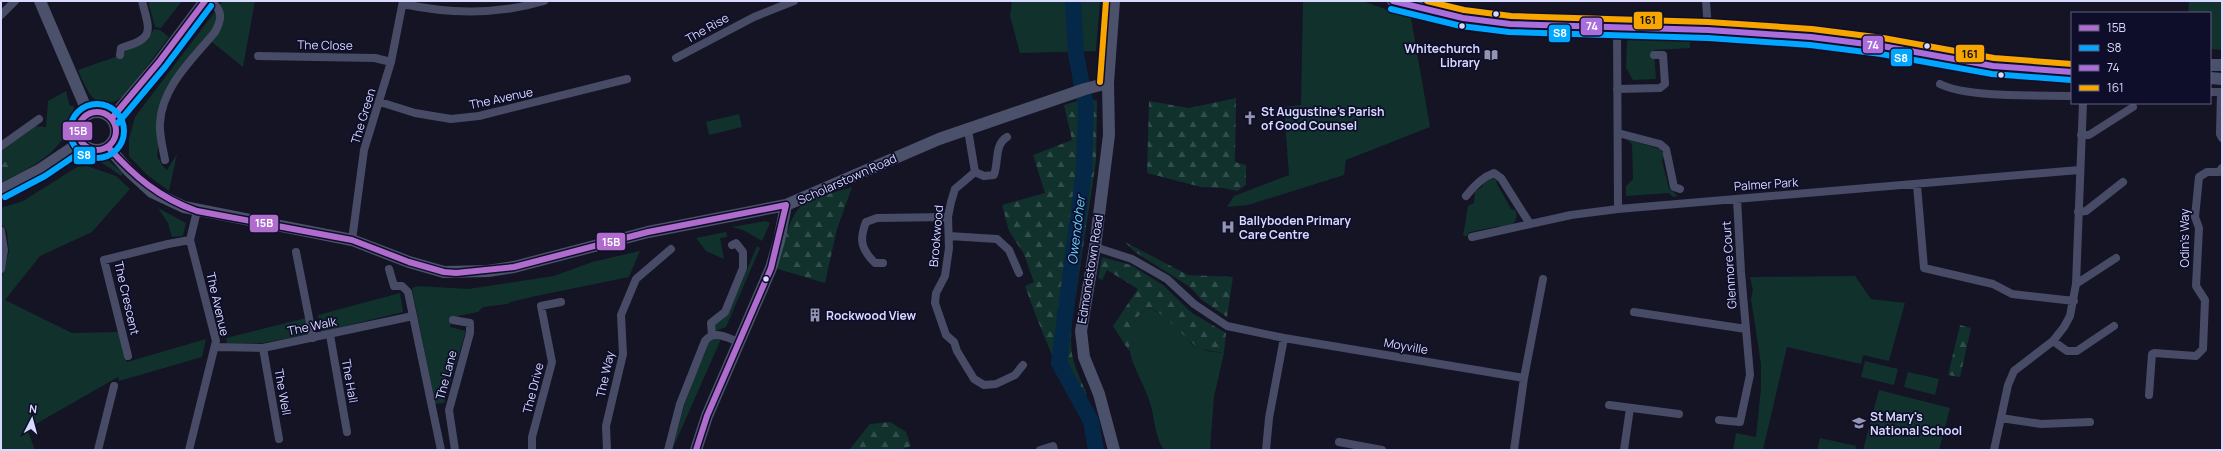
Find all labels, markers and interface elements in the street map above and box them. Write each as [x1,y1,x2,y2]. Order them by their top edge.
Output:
street label: The Rise [682,9,732,47]
unlabelled marker [1491,9,1501,19]
line badge: 161 [1633,11,1663,30]
text: 161 [1640,12,1656,27]
legend [2071,12,2211,104]
line badge: 74 [1580,17,1603,36]
text: 74 [1586,18,1598,33]
text: 15B [2107,19,2126,36]
unlabelled marker [1457,21,1467,31]
line badge: S8 [1548,24,1571,43]
text: S8 [1553,25,1567,40]
line badge: 74 [1862,35,1884,54]
street label: The Close [297,36,353,54]
text: 74 [1867,37,1879,52]
text: S8 [2107,39,2121,56]
place label: Whitechurch Library [1404,40,1480,71]
unlabelled marker [1922,41,1932,51]
line badge: 161 [1955,44,1985,63]
text: 161 [1962,46,1978,61]
library icon: Whitechurch Library [1483,47,1499,63]
line badge: S8 [1890,48,1913,67]
text: S8 [1894,50,1908,65]
text: 74 [2107,59,2120,76]
unlabelled marker [1996,70,2006,80]
text: 161 [2107,79,2124,96]
street label: The Avenue [468,83,534,113]
street label: The Green [346,86,380,146]
place label: St Augustine's Parish of Good Counsel [1261,103,1385,134]
church icon: St Augustine's Parish of Good Counsel [1242,110,1258,126]
line badge: 15B [62,121,93,141]
text: 15B [69,123,87,138]
line badge: S8 [73,146,96,165]
text: S8 [77,147,91,162]
street label: Scholarstown Road [795,150,899,208]
street label: Palmer Park [1733,173,1800,195]
water label: Owendoher [1063,192,1089,266]
street label: Brookwood [925,204,947,268]
street label: Odin's Way [2176,208,2193,267]
place label: Ballyboden Primary Care Centre [1239,212,1351,243]
street label: Edmondstown Road [1073,213,1107,325]
line badge: 15B [249,214,279,233]
text: 15B [255,215,273,230]
hospital icon: Ballyboden Primary Care Centre [1220,219,1236,235]
street label: Glenmore Court [1717,220,1741,310]
line badge: 15B [596,232,626,251]
text: 15B [602,234,620,249]
street label: The Crescent [110,260,144,337]
street label: The Avenue [202,271,234,337]
unlabelled marker [761,274,771,284]
building icon: Rockwood View [807,307,823,323]
place label: Rockwood View [826,307,917,324]
street label: The Walk [286,312,339,339]
street label: Moyville [1382,334,1430,358]
street label: The Lane [431,348,461,402]
street label: The Way [592,349,618,399]
street label: The Hall [338,358,362,404]
street label: The Drive [518,361,548,415]
street label: The Well [271,367,295,417]
north arrow [12,399,52,439]
text: N [28,401,38,416]
place label: St Mary's National School [1870,408,1962,439]
school or university icon: St Mary's National School [1851,415,1867,431]

